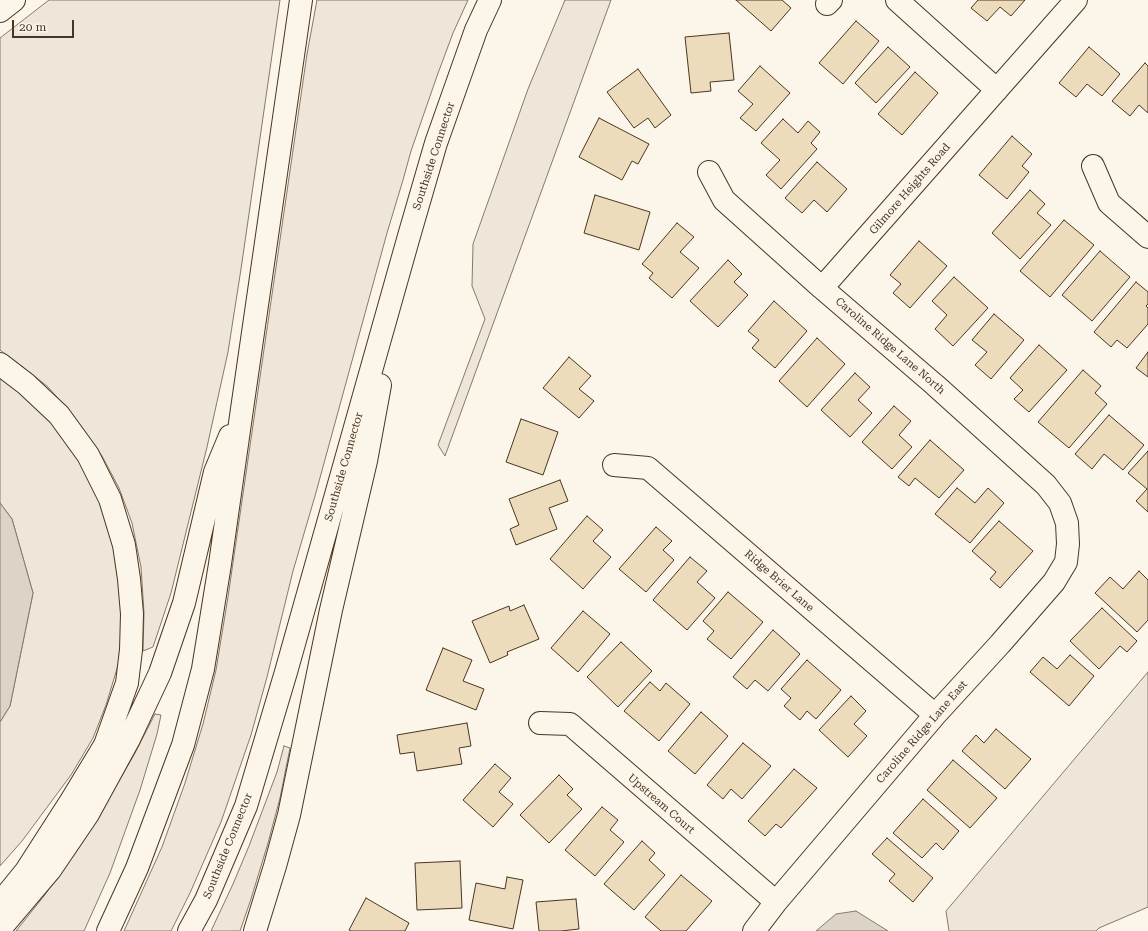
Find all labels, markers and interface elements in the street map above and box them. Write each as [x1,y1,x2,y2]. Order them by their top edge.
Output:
scale bar [14,12,76,38]
text: 20 m [19,20,46,34]
street label: Southside Connector [410,100,458,212]
street label: Gilmore Heights Road [867,141,953,237]
street label: Caroline Ridge Lane North [832,295,948,397]
street label: Southside Connector [322,411,366,523]
street label: Ridge Brier Lane [742,547,816,615]
street label: Caroline Ridge Lane East [874,678,970,786]
street label: Upstream Court [625,771,697,837]
street label: Southside Connector [201,791,255,901]

